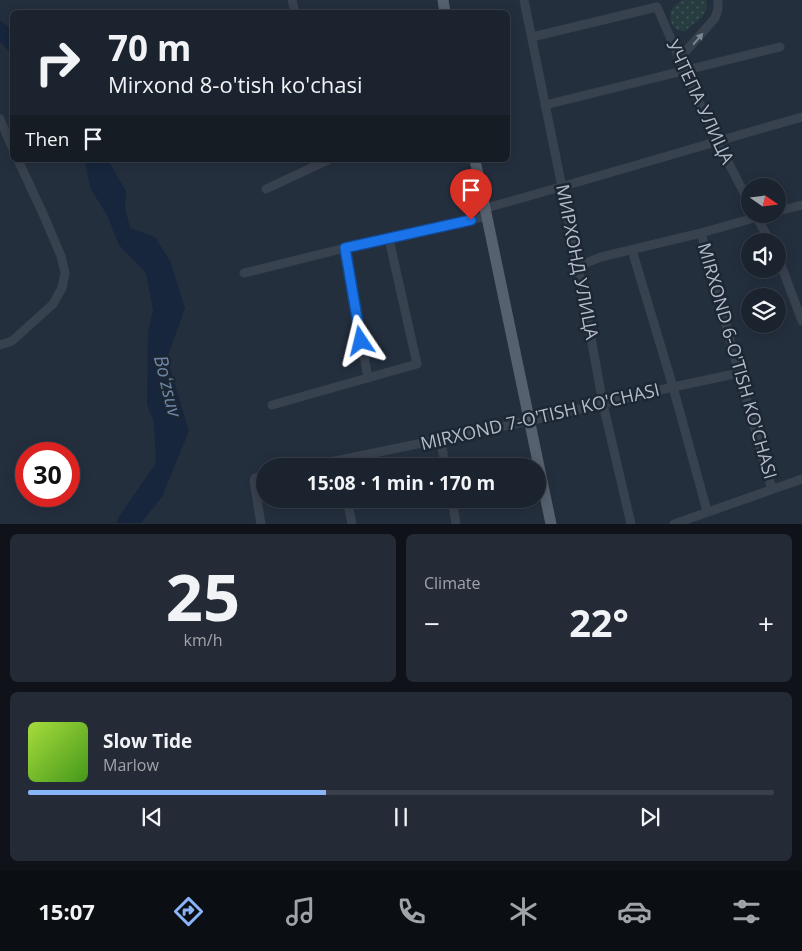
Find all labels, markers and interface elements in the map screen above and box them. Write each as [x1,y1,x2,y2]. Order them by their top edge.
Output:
text: 70 m [108,24,191,71]
icon: right [25,30,90,95]
one-way arrow [692,32,703,45]
street label: УЧТЕПА УЛИЦА [662,35,741,168]
text: Mirxond 8-o'tish ko'chasi [108,69,362,99]
icon: arrive [79,125,107,153]
text: Then [25,126,69,152]
pin [450,169,492,220]
icon: arrive [457,176,485,204]
north arrow [741,178,786,222]
map controls [741,178,786,333]
street label: МИРХОНД УЛИЦА [551,182,605,342]
button: sound [741,233,786,278]
street label: MIRXOND 6-O'TISH KO'CHASI [693,240,783,482]
button: layers [741,288,786,333]
position arrow [334,314,386,366]
water label: Boʻzsuv [148,352,188,421]
street label: MIRXOND 7-O'TISH KO'CHASI [418,377,662,455]
speed limit sign: 30 [15,442,80,507]
text: 15:08 · 1 min · 170 m [307,470,495,496]
text: 25 [166,552,240,640]
text: Climate [424,572,481,594]
text: 22° [569,596,629,648]
text: − [424,604,440,642]
text: + [758,604,774,642]
text: km/h [184,629,222,651]
text: Slow Tide [103,728,192,754]
text: Marlow [103,754,159,776]
icon: previous [138,803,166,831]
icon: pause [387,803,415,831]
icon: next [636,803,664,831]
icon: directions [171,894,206,929]
icon: music [283,894,318,929]
icon: phone [394,894,429,929]
icon: climate [506,894,541,929]
icon: car [617,894,652,929]
icon: filters [729,894,764,929]
text: 15:07 [38,896,95,926]

